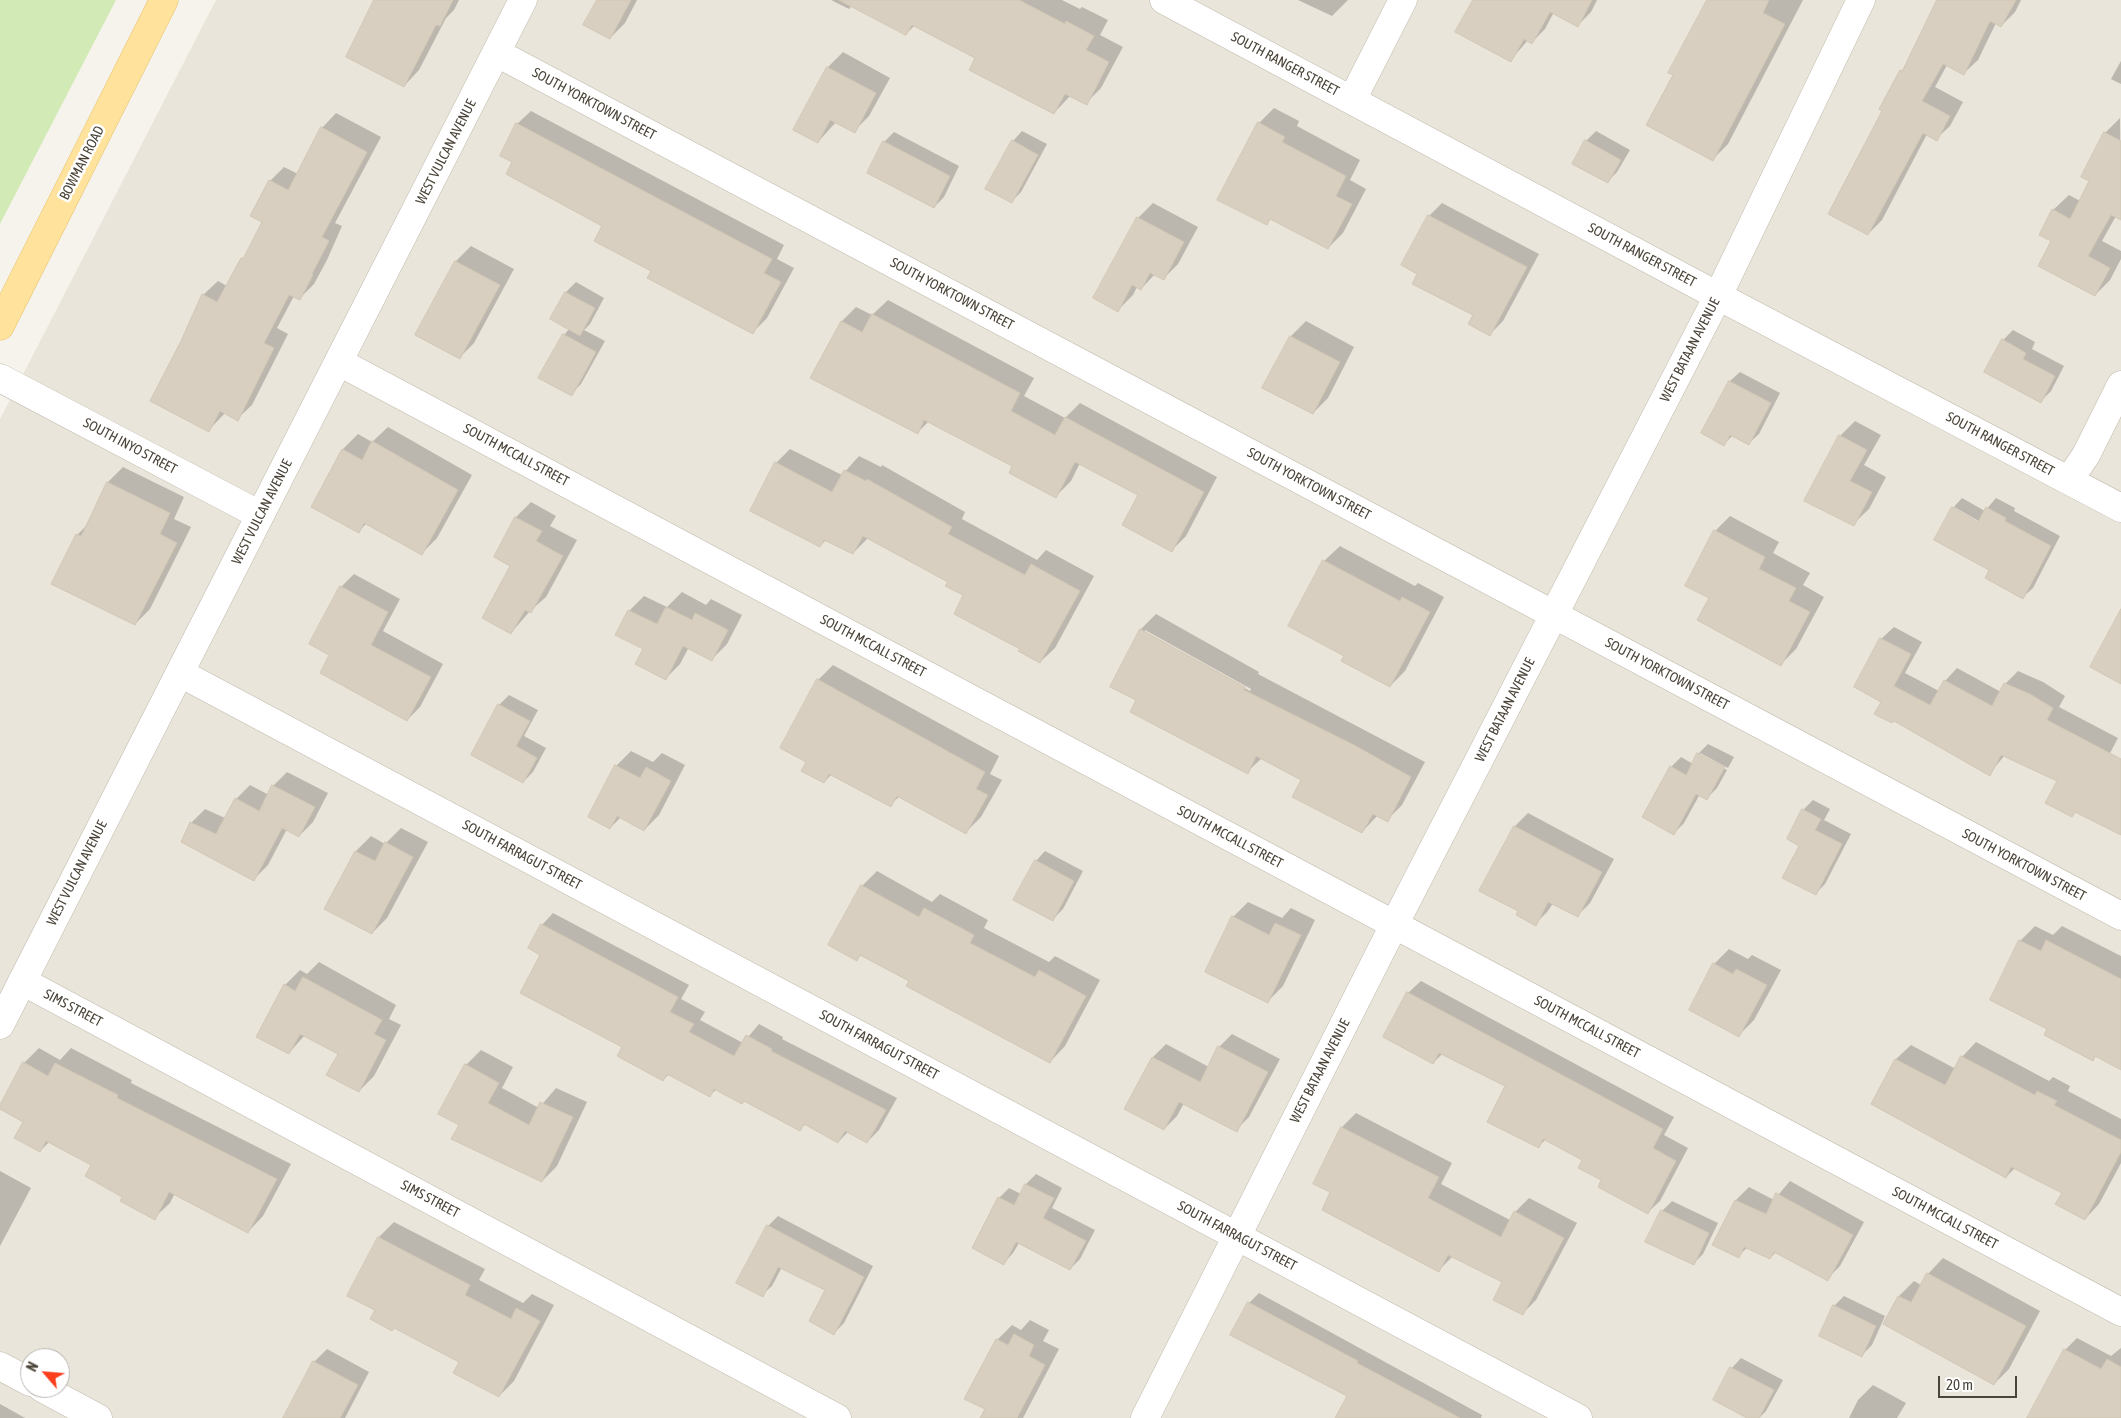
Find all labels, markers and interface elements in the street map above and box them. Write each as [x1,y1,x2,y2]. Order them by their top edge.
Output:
street label: SOUTH RANGER STREET [1228,28,1342,100]
street label: SOUTH YORKTOWN STREET [529,64,659,144]
street label: WEST VULCAN AVENUE [412,97,480,207]
street label: BOWMAN ROAD [56,123,108,203]
street label: SOUTH RANGER STREET [1585,219,1699,291]
street label: SOUTH YORKTOWN STREET [887,254,1017,334]
street label: WEST BATAAN AVENUE [1657,295,1723,405]
street label: SOUTH RANGER STREET [1943,408,2057,480]
street label: SOUTH INYO STREET [80,414,180,478]
street label: SOUTH MCCALL STREET [460,420,572,490]
street label: SOUTH YORKTOWN STREET [1244,444,1374,524]
street label: WEST VULCAN AVENUE [228,457,296,567]
street label: SOUTH MCCALL STREET [817,611,929,681]
street label: SOUTH YORKTOWN STREET [1602,634,1732,714]
street label: WEST BATAAN AVENUE [1472,655,1538,765]
street label: SOUTH MCCALL STREET [1174,802,1286,872]
street label: SOUTH FARRAGUT STREET [460,816,584,894]
street label: WEST VULCAN AVENUE [43,818,111,928]
street label: SOUTH YORKTOWN STREET [1959,825,2089,905]
street label: SIMS STREET [41,986,105,1030]
street label: SOUTH MCCALL STREET [1531,992,1643,1062]
street label: SOUTH FARRAGUT STREET [817,1006,941,1084]
street label: WEST BATAAN AVENUE [1287,1016,1353,1126]
street label: SIMS STREET [398,1177,462,1221]
street label: SOUTH MCCALL STREET [1889,1183,2001,1253]
street label: SOUTH FARRAGUT STREET [1175,1197,1299,1275]
north arrow [20,1348,70,1398]
text: N [24,1359,42,1374]
scale bar [1941,1366,2020,1398]
text: 20 m [1946,1376,1973,1393]

